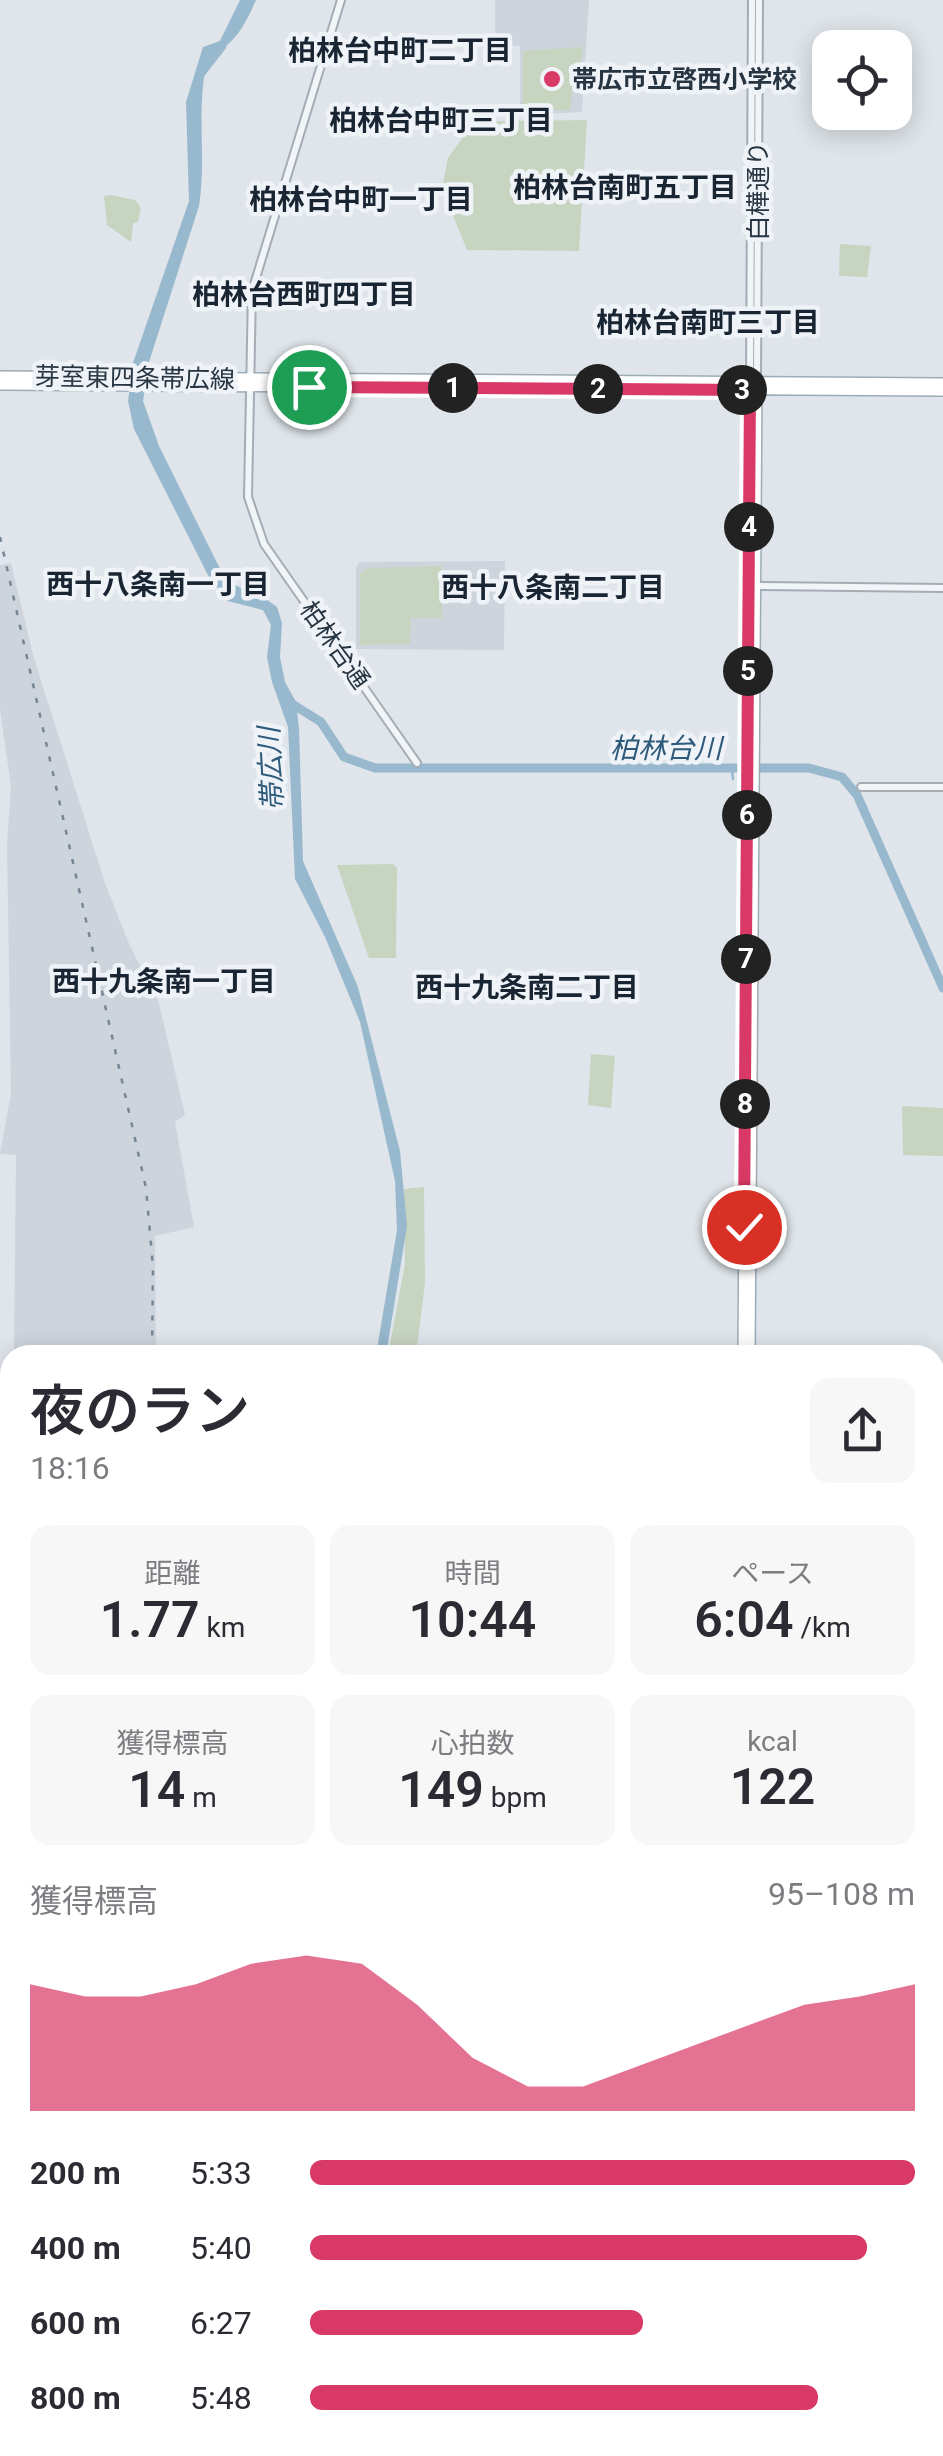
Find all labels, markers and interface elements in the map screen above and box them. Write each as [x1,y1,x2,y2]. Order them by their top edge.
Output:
map controls [812,30,912,130]
button: locate [812,30,912,130]
district label: 柏林台中町二丁目 [288,34,512,67]
place label: 帯広市立啓西小学校 [572,65,797,94]
marker: 帯広市立啓西小学校 [541,68,563,90]
district label: 柏林台中町三丁目 [329,104,553,137]
street label: 白樺通り [744,141,773,241]
district label: 柏林台南町五丁目 [513,171,737,204]
district label: 柏林台中町一丁目 [249,183,473,216]
district label: 柏林台西町四丁目 [192,278,416,311]
district label: 柏林台南町三丁目 [596,306,820,339]
pin [267,345,352,430]
icon: arrive [282,360,337,415]
street label: 芽室東四条帯広線 [35,362,235,394]
pin: 1 [428,363,478,413]
pin: 2 [573,364,623,414]
pin: 3 [717,365,767,415]
text: 1 [445,371,461,404]
text: 2 [590,372,606,405]
text: 3 [734,373,750,406]
pin: 4 [724,502,774,552]
text: 4 [741,510,757,543]
district label: 西十八条南一丁目 [46,568,270,601]
district label: 西十八条南二丁目 [441,571,665,604]
street label: 柏林台通 [294,596,376,694]
pin: 5 [723,646,773,696]
text: 5 [740,654,756,687]
water label: 帯広川 [252,723,290,812]
water label: 柏林台川 [610,732,725,765]
pin: 6 [722,790,772,840]
text: 6 [739,798,755,831]
pin: 7 [721,934,771,984]
text: 7 [738,942,754,975]
district label: 西十九条南一丁目 [52,965,276,998]
district label: 西十九条南二丁目 [415,971,639,1004]
pin: 8 [720,1079,770,1129]
text: 8 [737,1087,753,1120]
pin [702,1185,787,1270]
icon: check [717,1200,772,1255]
button: share [810,1378,915,1483]
text: 夜のラン [30,1379,250,1443]
text: 18:16 [30,1449,110,1487]
text: 距離 [144,1557,201,1590]
text: 時間 [444,1557,501,1590]
text: ペース [731,1557,814,1590]
text: 1.77 [100,1591,200,1649]
text: 10:44 [409,1591,536,1649]
text: 6:04 [694,1591,794,1649]
text: km [200,1611,245,1644]
text: /km [794,1611,851,1644]
text: kcal [747,1725,798,1758]
text: 獲得標高 [116,1727,229,1760]
text: 心拍数 [430,1727,515,1760]
text: 122 [730,1758,815,1816]
text: 14 [128,1761,185,1819]
text: 149 [398,1761,484,1819]
text: m [185,1781,217,1814]
text: bpm [484,1781,547,1814]
text: 95–108 m [768,1875,915,1913]
text: 獲得標高 [30,1882,158,1920]
text: 200 m [30,2154,121,2192]
text: 5:33 [190,2154,252,2192]
text: 400 m [30,2229,121,2267]
text: 5:40 [190,2229,252,2267]
text: 600 m [30,2304,121,2342]
text: 6:27 [190,2304,252,2342]
text: 800 m [30,2379,121,2417]
text: 5:48 [190,2379,252,2417]

